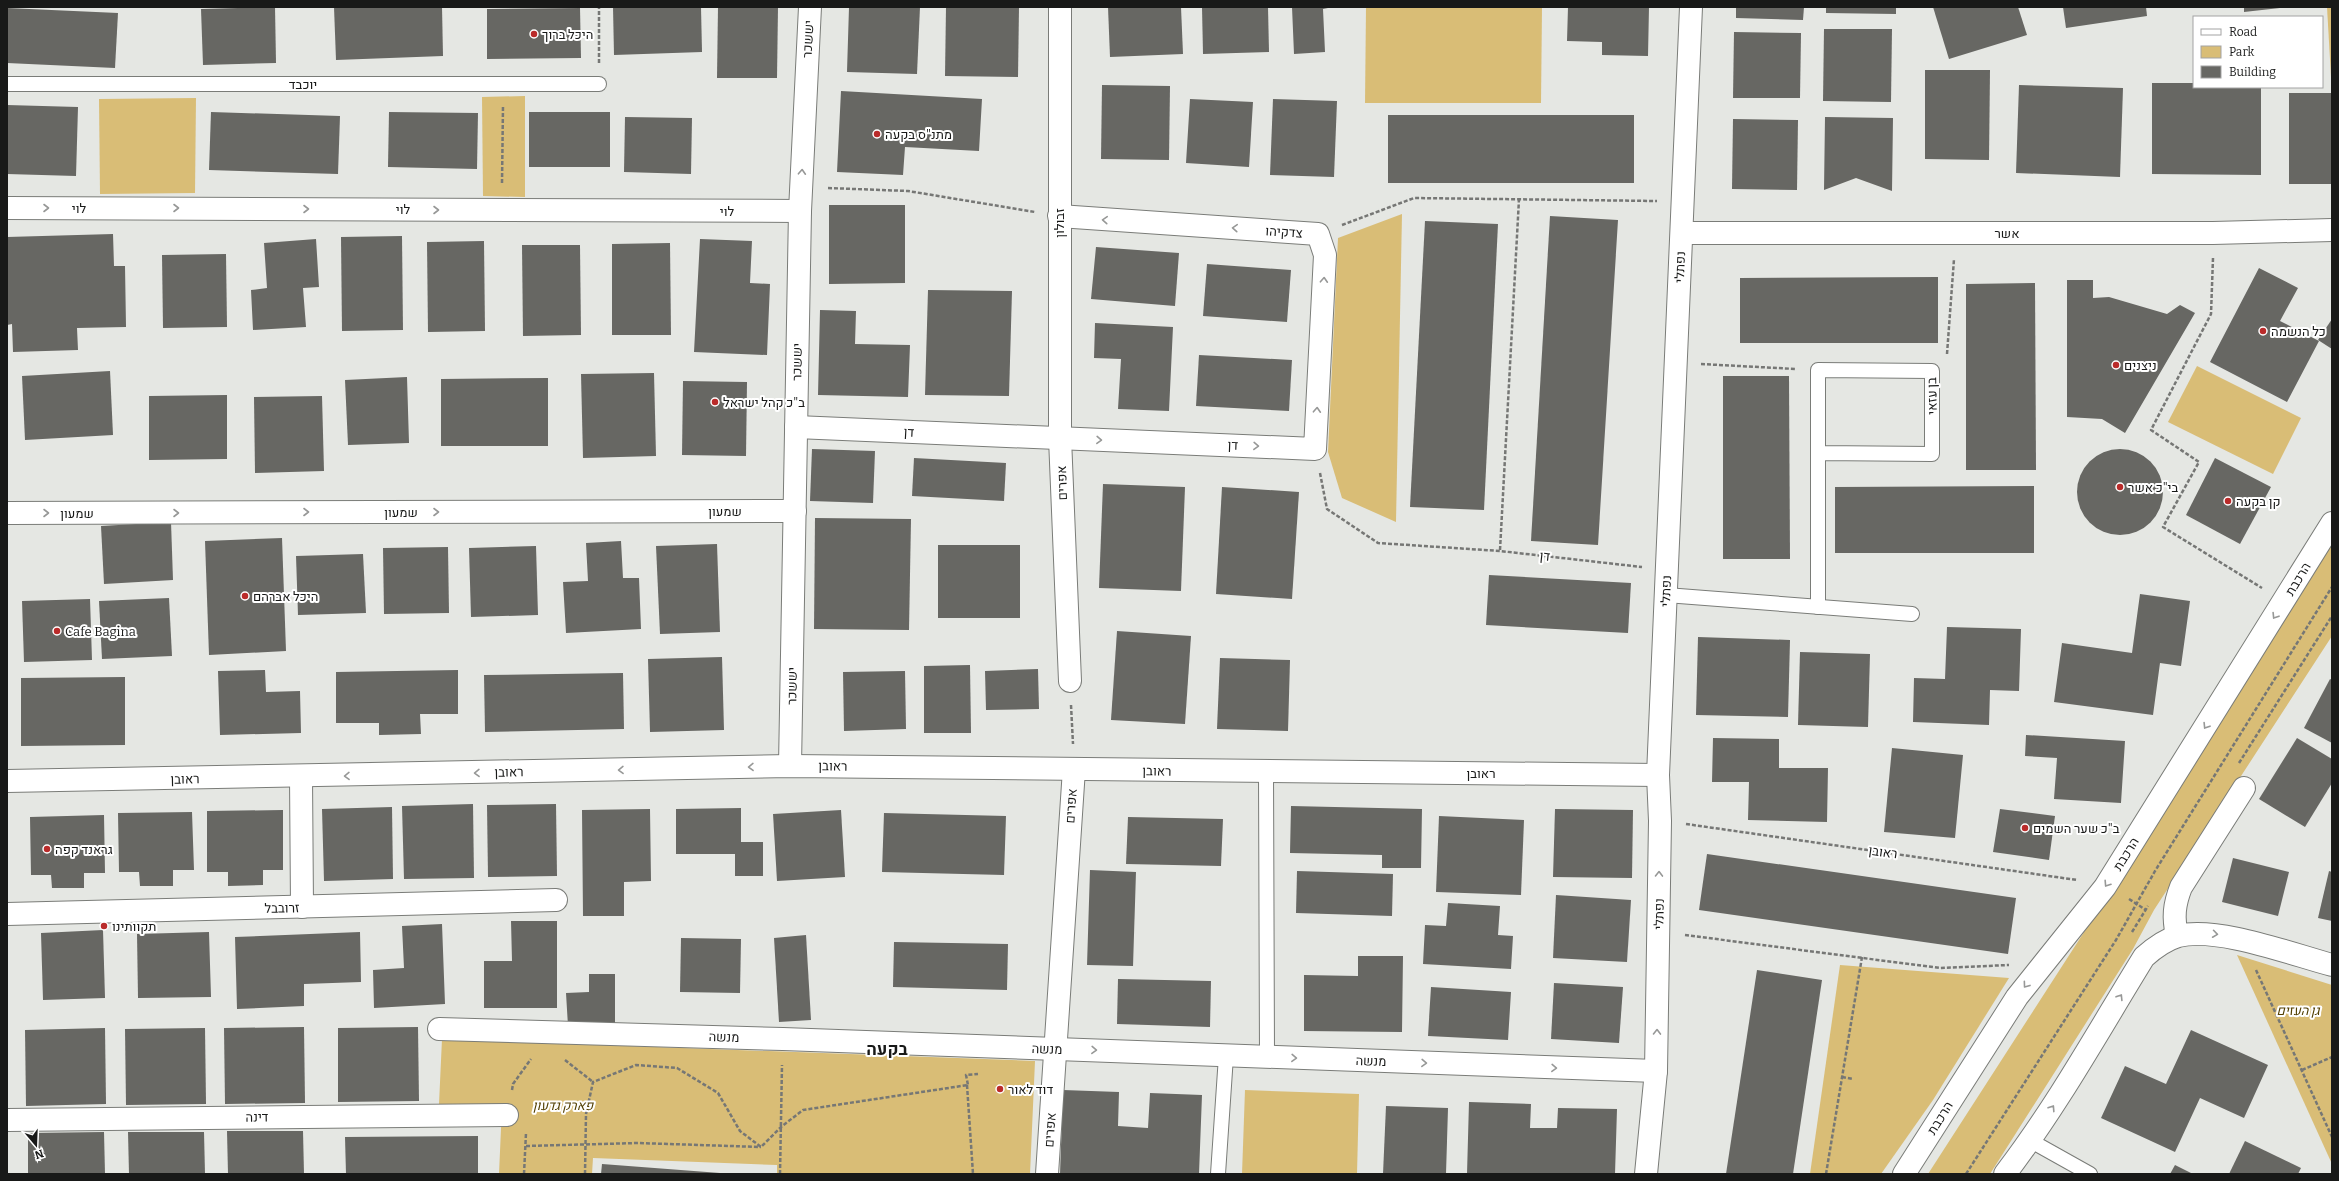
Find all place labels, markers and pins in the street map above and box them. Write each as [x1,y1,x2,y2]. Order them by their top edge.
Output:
place label: היכל ברוך [542,27,593,42]
marker: היכל ברוך [529,29,539,39]
place label: מתנ"ס בקעה [885,127,952,142]
marker: מתנ"ס בקעה [872,129,882,139]
place label: כל הנשמה [2271,324,2326,339]
marker: כל הנשמה [2258,326,2268,336]
place label: ניצנים [2124,358,2157,373]
marker: ניצנים [2111,360,2121,370]
place label: ב"כ קהל ישראל [723,395,805,410]
marker: ב"כ קהל ישראל [710,397,720,407]
place label: בי"כ אשר [2128,480,2179,495]
marker: בי"כ אשר [2115,482,2125,492]
place label: קן בקעה [2236,494,2281,509]
marker: קן בקעה [2223,496,2233,506]
place label: היכל אברהם [253,589,318,604]
marker: היכל אברהם [240,591,250,601]
place label: Cafe Bagina [65,624,136,639]
marker: Cafe Bagina [52,626,62,636]
place label: ב"כ שער השמים [2033,821,2120,836]
marker: ב"כ שער השמים [2020,823,2030,833]
place label: גראנד קפה [55,842,113,857]
marker: גראנד קפה [42,844,52,854]
place label: תקוותינו [112,919,156,934]
marker: תקוותינו [99,921,109,931]
place label: דוד לאור [1008,1082,1053,1097]
marker: דוד לאור [995,1084,1005,1094]

